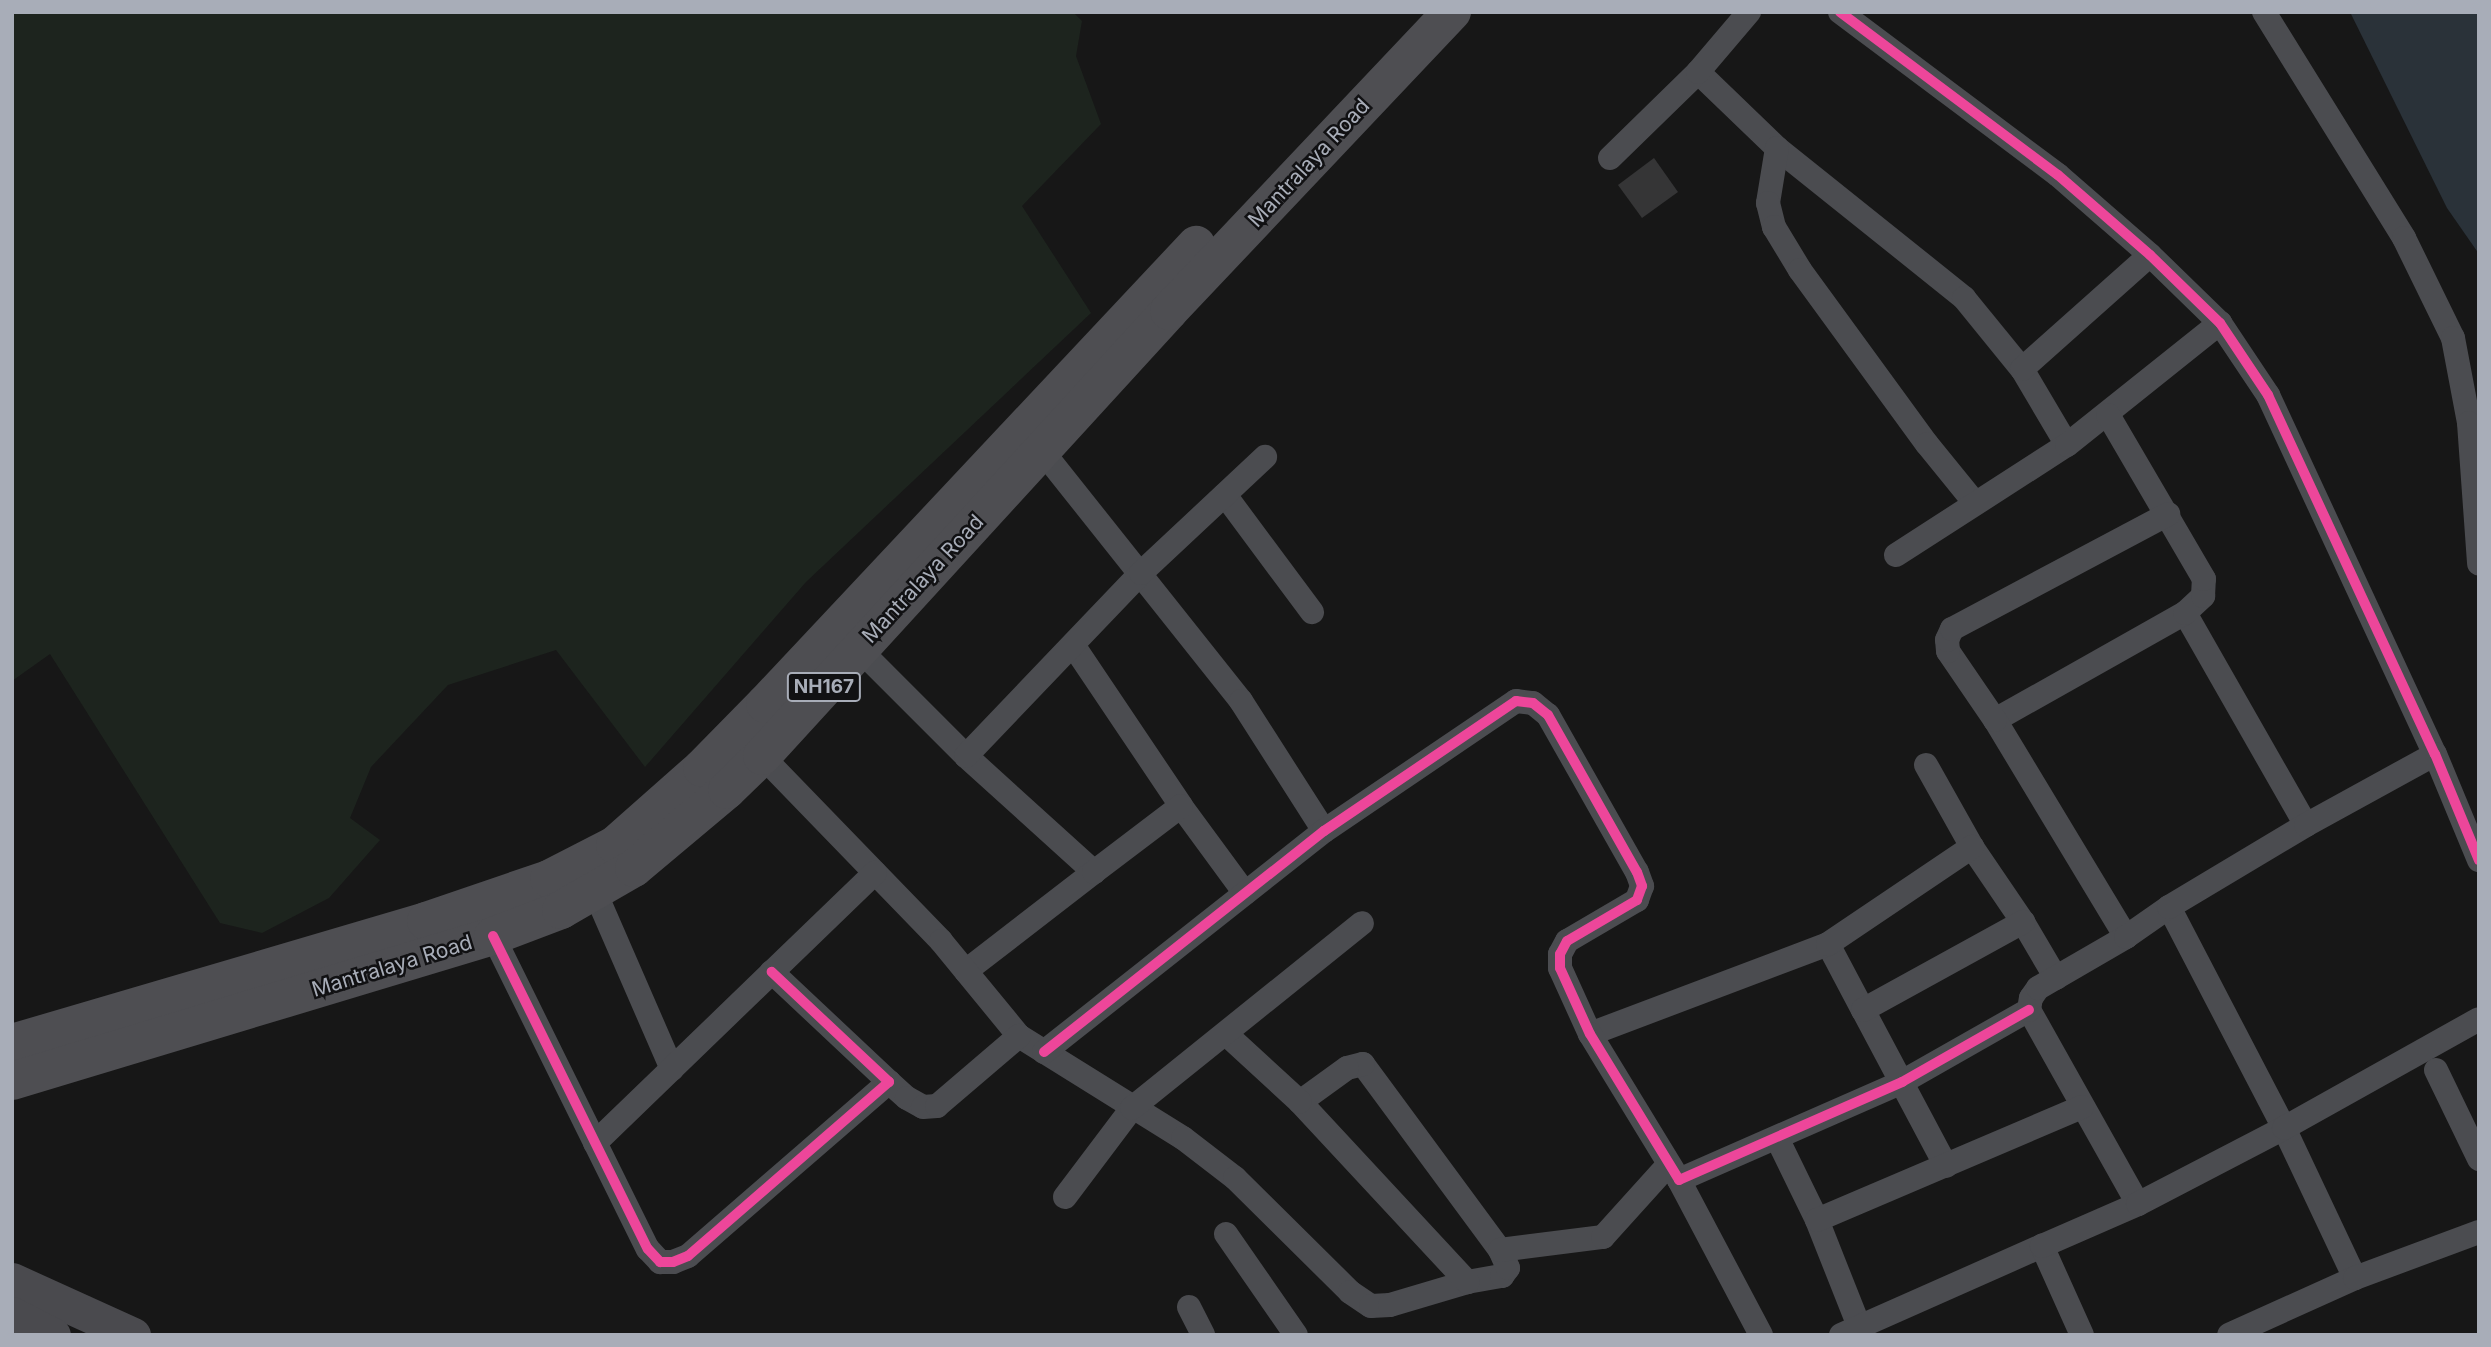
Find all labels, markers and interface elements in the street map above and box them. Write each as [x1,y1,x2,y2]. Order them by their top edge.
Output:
street label: Mantralaya Road [1243,94,1375,232]
street label: Mantralaya Road [857,510,989,648]
road number: NH167 [786,672,862,702]
street label: Mantralaya Road [309,930,475,1002]

